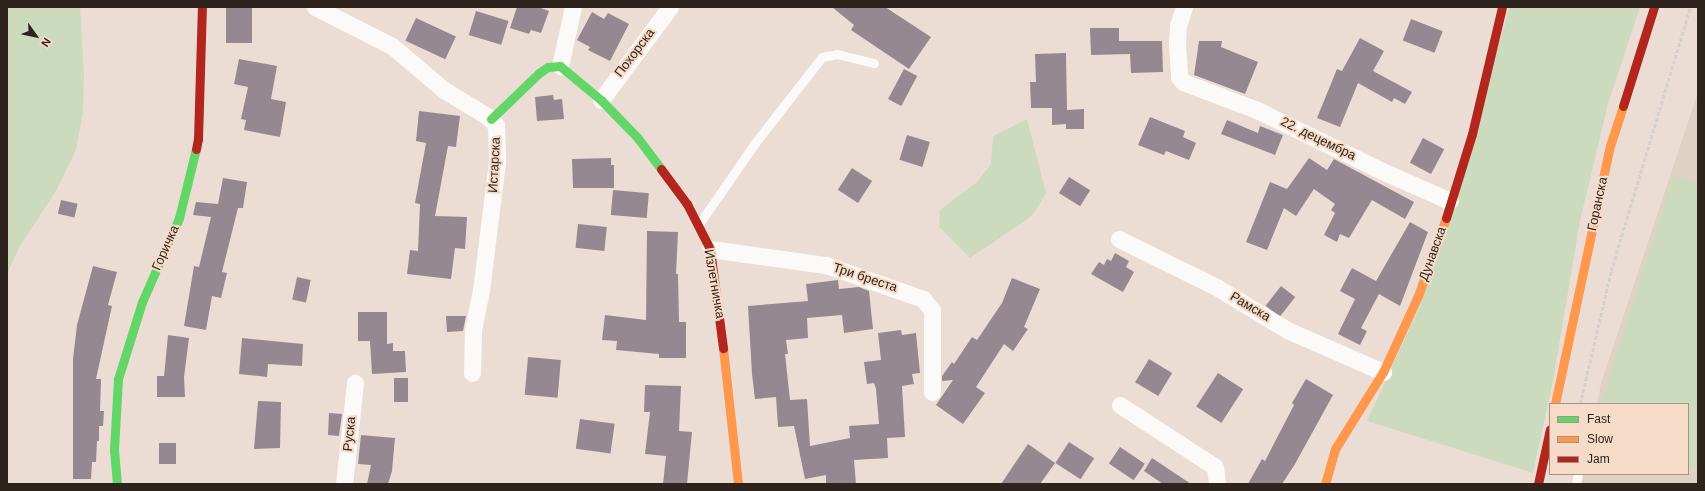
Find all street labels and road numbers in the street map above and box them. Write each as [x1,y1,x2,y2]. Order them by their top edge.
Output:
street label: Похорска [612,26,658,80]
street label: 22. децембра [1278,114,1358,164]
street label: Истарска [486,137,504,193]
street label: Горанска [1585,176,1611,232]
street label: Горичка [149,223,183,273]
street label: Дунавска [1416,225,1450,283]
street label: Излетничка [700,248,728,320]
street label: Три бреста [831,260,899,296]
street label: Рамска [1227,289,1273,325]
street label: Руска [340,416,360,452]

